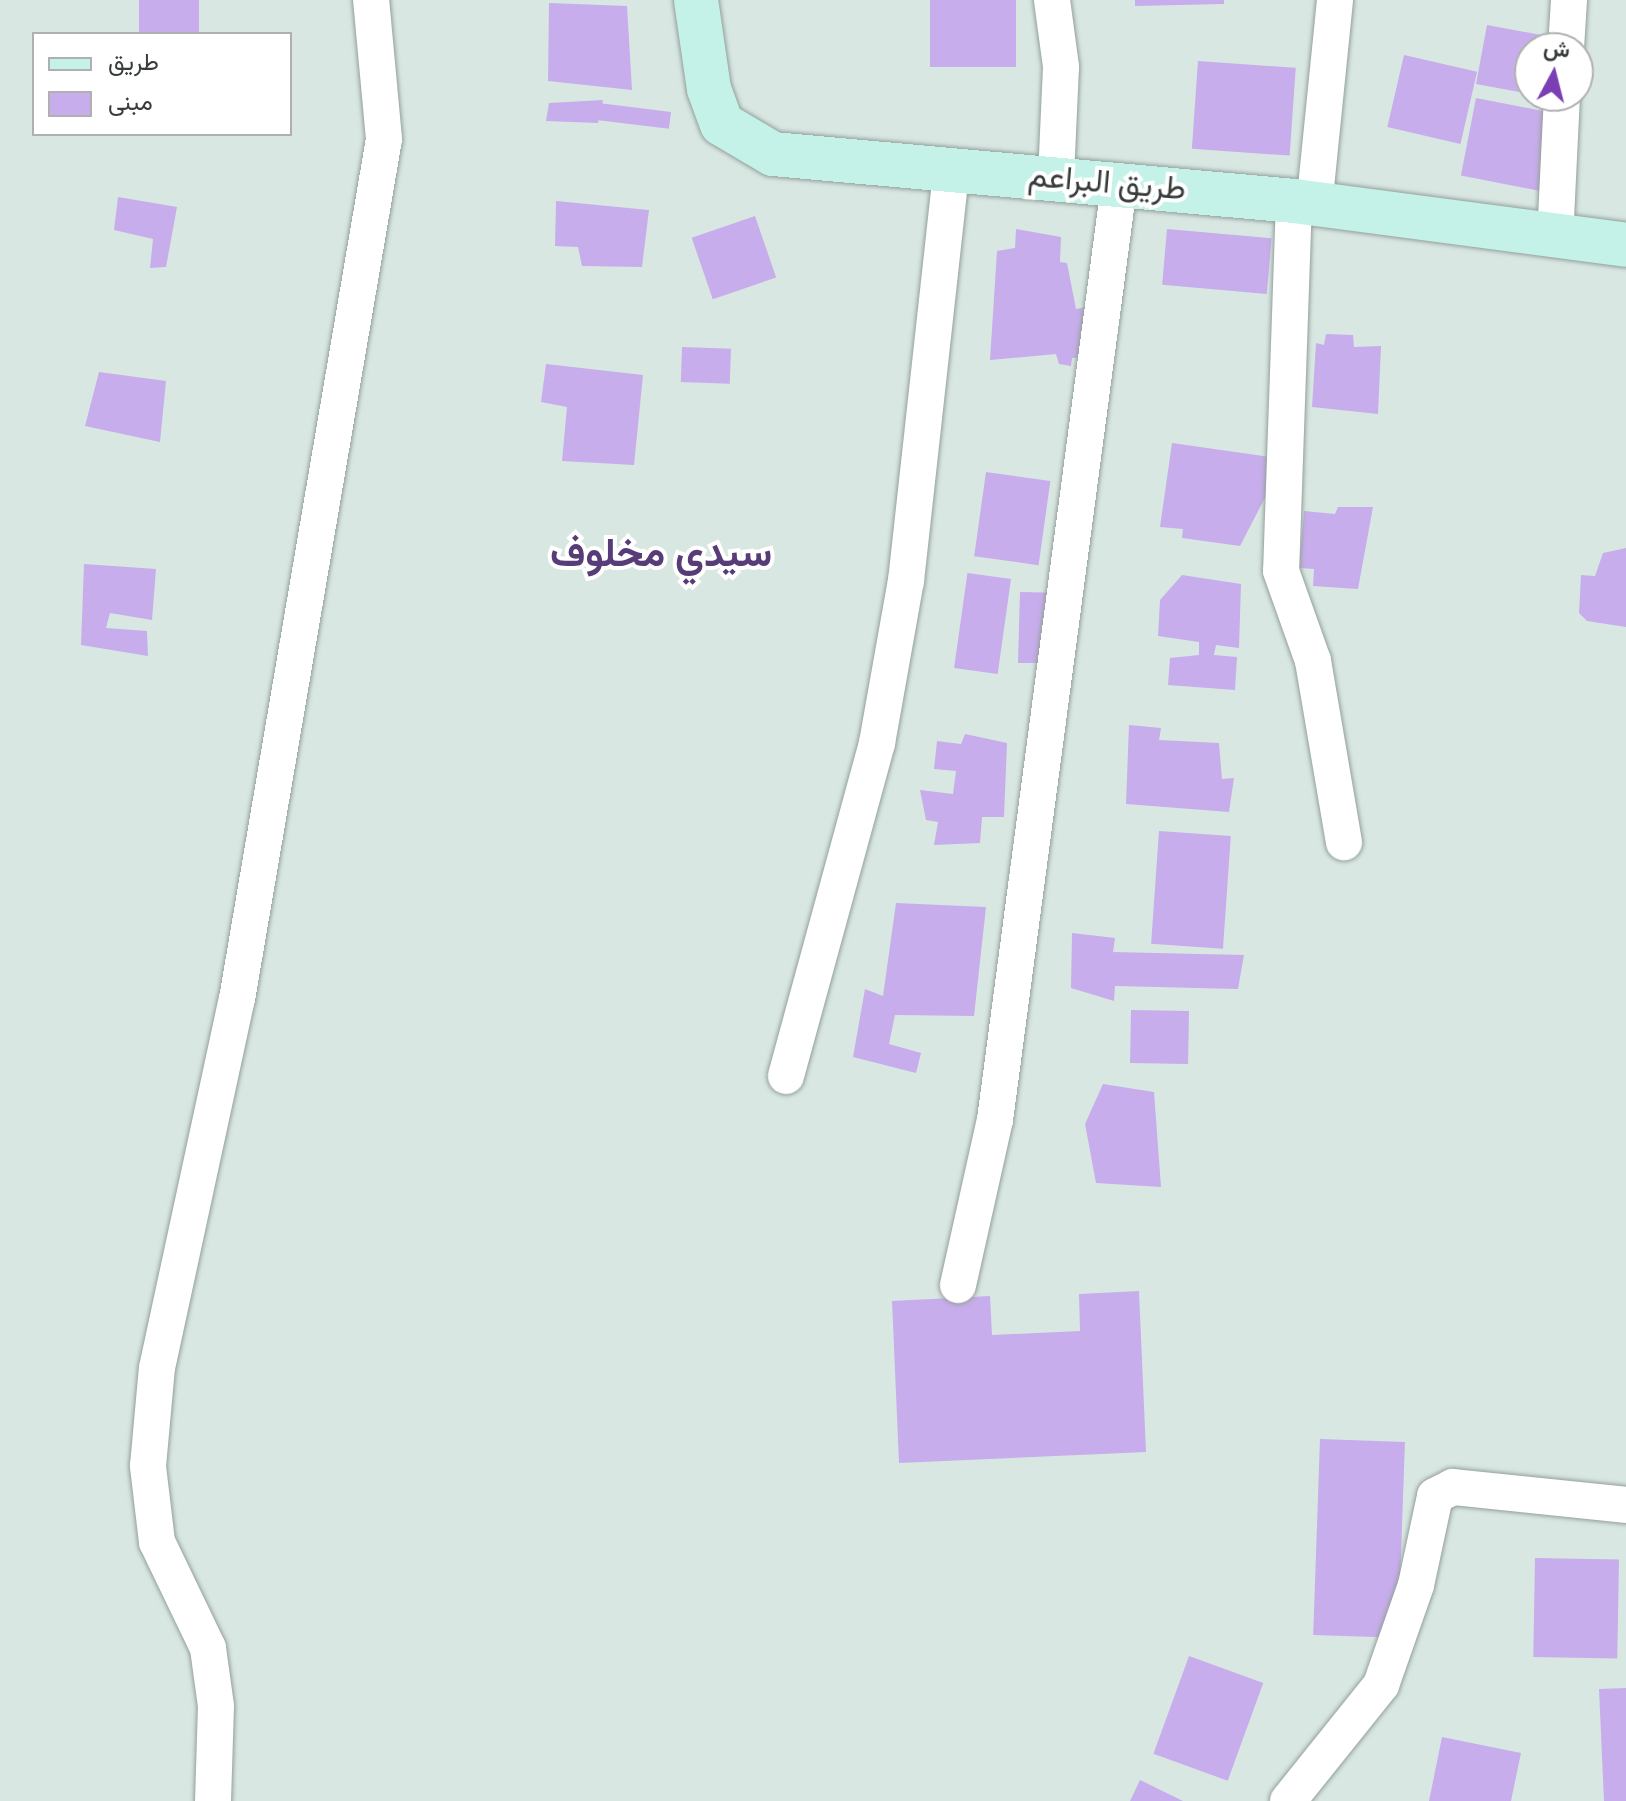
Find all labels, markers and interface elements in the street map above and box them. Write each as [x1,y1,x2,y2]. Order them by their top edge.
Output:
legend [32,32,292,136]
north arrow [1514,32,1594,112]
text: ش [1542,32,1572,68]
text: طريق [108,45,159,81]
text: مبنى [108,85,153,121]
street label: طريق البراعم [1027,158,1187,210]
district label: سيدي مخلوف [550,531,772,579]

